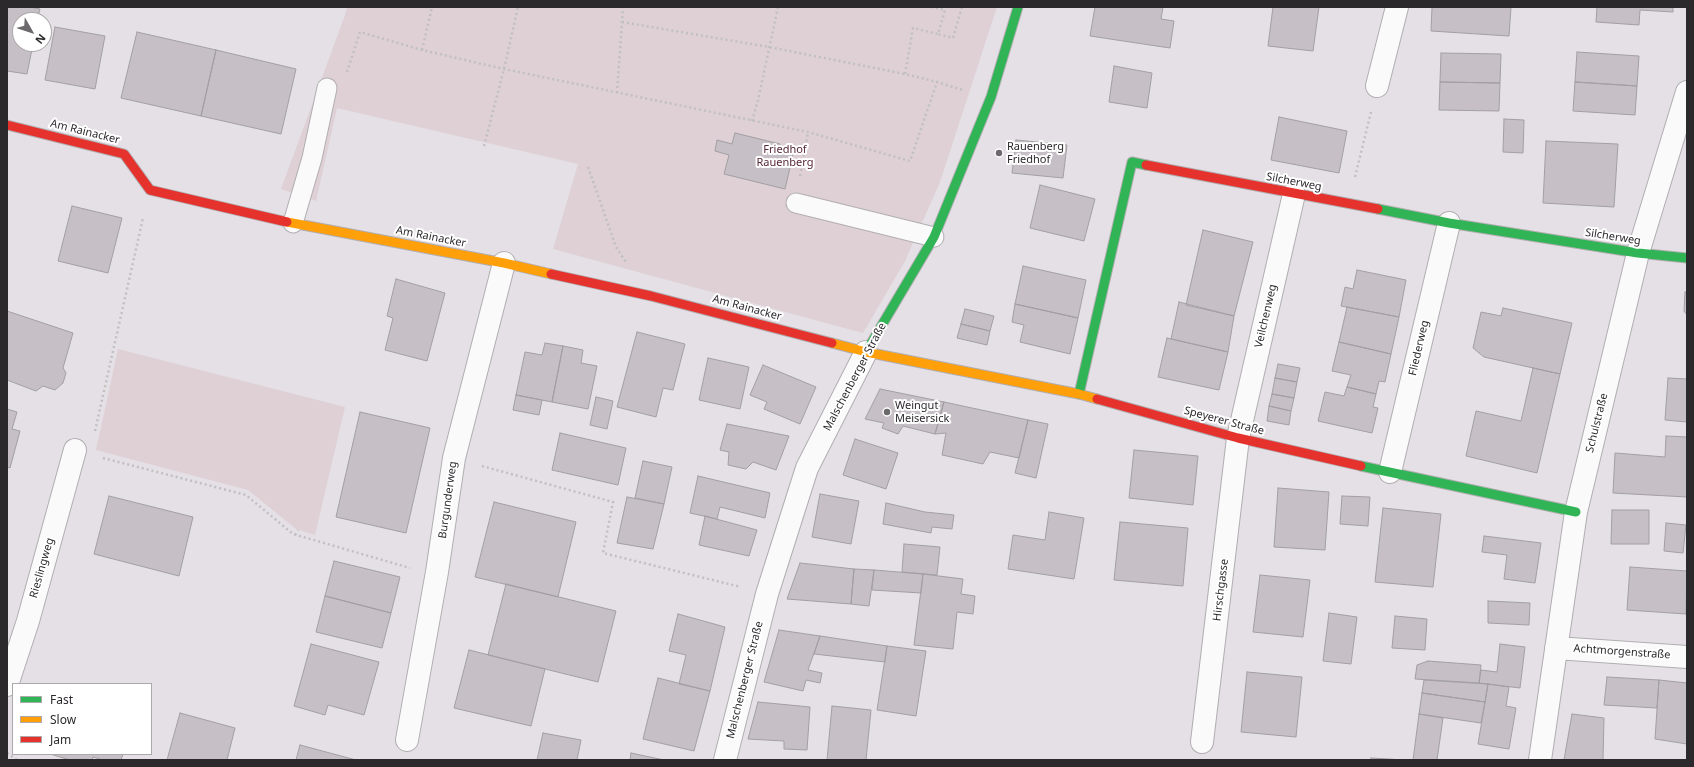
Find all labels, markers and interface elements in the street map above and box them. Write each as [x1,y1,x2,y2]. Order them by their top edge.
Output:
north arrow [12,12,52,52]
text: N [32,31,50,47]
street label: Am Rainacker [49,117,121,147]
place label: Rauenberg Friedhof [1007,140,1064,166]
park label: Friedhof Rauenberg [757,143,813,169]
marker: Rauenberg Friedhof [994,148,1004,158]
street label: Silcherweg [1265,170,1323,194]
street label: Am Rainacker [395,224,467,250]
street label: Silcherweg [1584,226,1642,248]
street label: Veilchenweg [1252,283,1280,349]
street label: Am Rainacker [711,292,783,324]
street label: Fliederweg [1406,319,1432,377]
street label: Malschenberger Straße [821,321,889,433]
street label: Schulstraße [1583,392,1611,454]
place label: Weingut Meisersick [895,399,949,425]
street label: Speyerer Straße [1183,404,1265,438]
marker: Weingut Meisersick [882,407,892,417]
street label: Burgunderweg [436,461,460,539]
street label: Rieslingweg [27,536,57,600]
street label: Hirschgasse [1211,558,1231,622]
street label: Malschenberger Straße [724,620,766,740]
street label: Achtmorgenstraße [1573,642,1671,662]
legend [12,683,152,755]
text: Fast [50,691,73,708]
text: Slow [50,711,76,728]
text: Jam [50,731,71,748]

